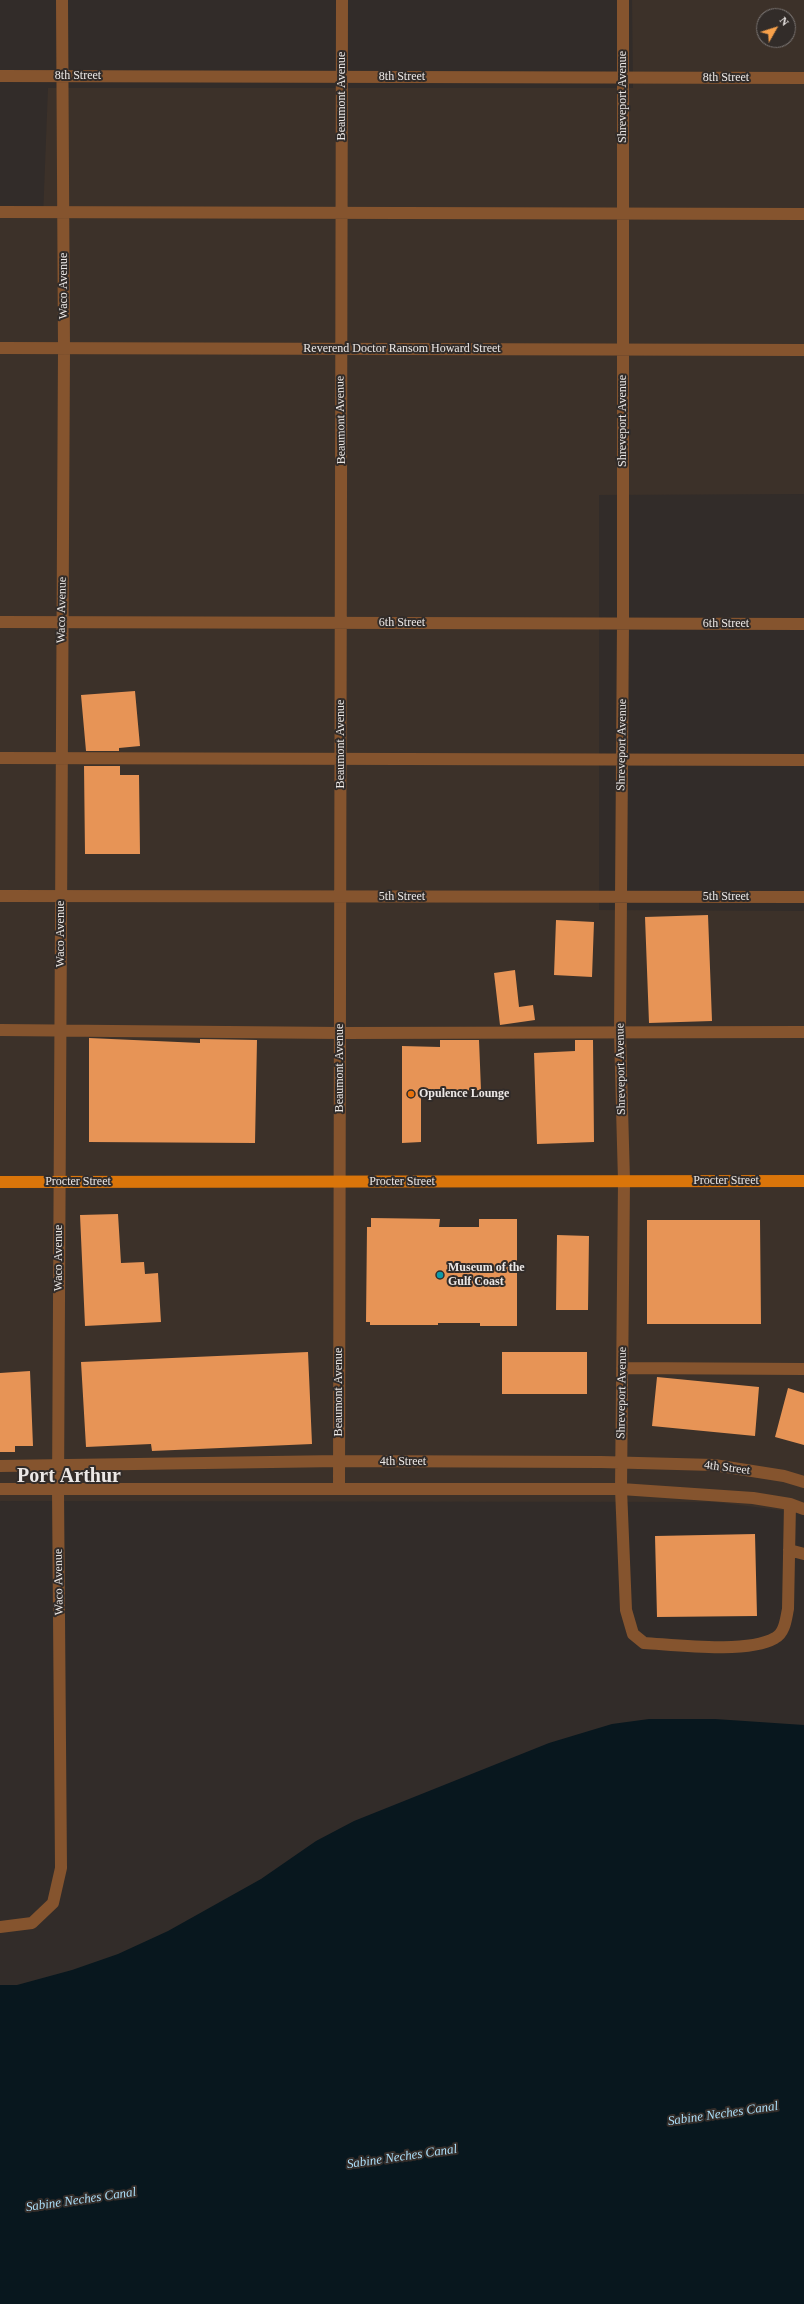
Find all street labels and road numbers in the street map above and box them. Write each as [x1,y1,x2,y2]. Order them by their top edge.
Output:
street label: Shreveport Avenue [616,51,630,143]
street label: Beaumont Avenue [335,52,349,140]
street label: 8th Street [55,69,101,83]
street label: 8th Street [379,70,425,84]
street label: 8th Street [703,71,749,85]
street label: Waco Avenue [57,253,71,319]
street label: Reverend Doctor Ransom Howard Street [303,342,501,356]
street label: Shreveport Avenue [616,375,630,467]
street label: Beaumont Avenue [333,376,349,464]
street label: Waco Avenue [54,577,70,643]
street label: 6th Street [379,616,425,630]
street label: 6th Street [703,617,749,631]
street label: Shreveport Avenue [614,699,630,791]
street label: Beaumont Avenue [334,700,348,788]
street label: 5th Street [379,890,425,904]
street label: 5th Street [703,890,749,904]
street label: Waco Avenue [54,901,68,967]
street label: Shreveport Avenue [613,1023,629,1115]
street label: Beaumont Avenue [333,1024,347,1112]
street label: Procter Street [693,1174,759,1188]
street label: Procter Street [45,1175,111,1189]
street label: Procter Street [369,1175,435,1189]
street label: Waco Avenue [52,1225,66,1291]
street label: Shreveport Avenue [614,1347,630,1439]
street label: Beaumont Avenue [332,1348,346,1436]
street label: 4th Street [380,1455,426,1469]
street label: 4th Street [703,1458,751,1478]
street label: Waco Avenue [51,1549,67,1615]

